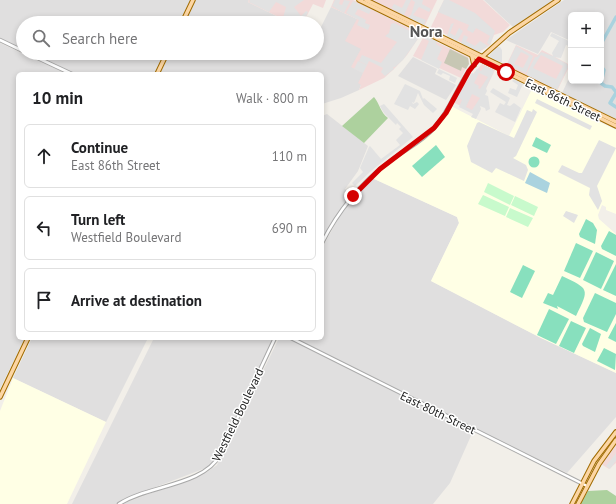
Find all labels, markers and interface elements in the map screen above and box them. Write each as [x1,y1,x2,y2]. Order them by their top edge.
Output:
map controls [568,12,604,84]
button: + [568,12,604,48]
search box [16,16,324,60]
district label: Nora [410,21,442,41]
icon: search [30,27,52,49]
text: Search here [62,29,138,48]
button: − [568,48,604,84]
route start [497,63,515,81]
street label: East 86th Street [523,75,603,124]
text: 10 min [32,87,83,109]
text: Walk · 800 m [236,90,308,107]
text: Continue [71,138,128,157]
icon: ahead [33,145,55,167]
text: 110 m [272,148,307,165]
text: East 86th Street [71,157,160,174]
route end [344,187,362,205]
text: Turn left [71,210,125,229]
icon: left [33,217,55,239]
text: 690 m [272,220,307,237]
text: Westfield Boulevard [71,229,181,246]
icon: arrive [33,289,55,311]
text: Arrive at destination [71,291,202,310]
street label: Westfield Boulevard [208,366,267,464]
street label: East 80th Street [398,388,478,437]

